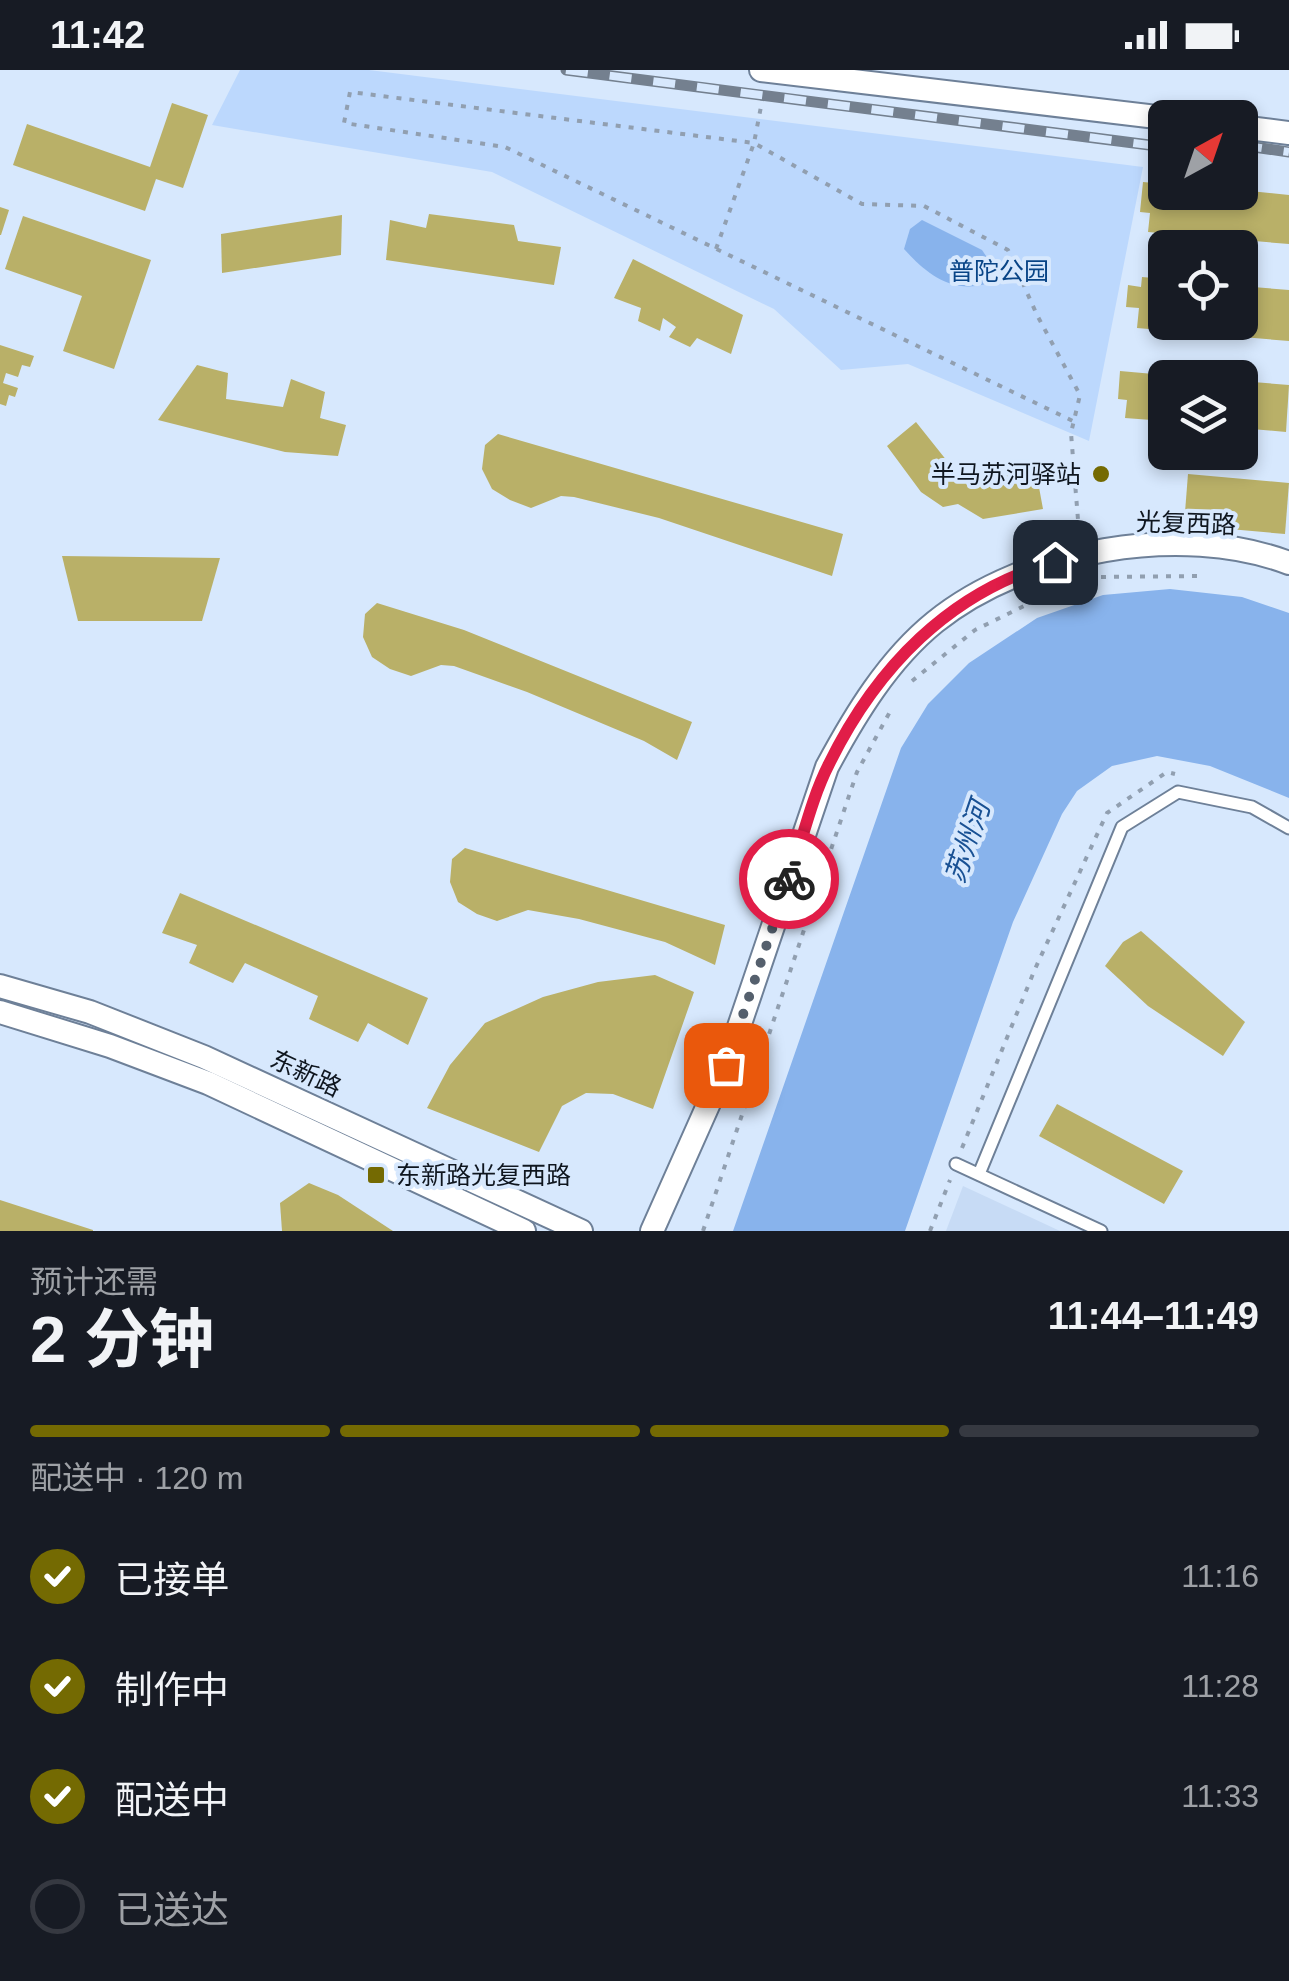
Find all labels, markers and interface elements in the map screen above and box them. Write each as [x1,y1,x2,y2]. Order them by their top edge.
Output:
text: 11:42 [50,14,145,56]
north arrow [1148,100,1258,210]
map controls [1148,100,1258,470]
button: locate [1148,230,1258,340]
park label: 普陀公园 [949,257,1049,285]
button: layers [1148,360,1258,470]
place label: 半马苏河驿站 [931,460,1081,488]
marker: 半马苏河驿站 [1090,463,1112,485]
street label: 光复西路 [1136,507,1236,539]
pin [1013,520,1098,605]
icon: home [1028,535,1083,590]
water label: 苏州河 [939,793,997,887]
courier [739,829,839,929]
icon: bike [762,852,817,907]
pin [684,1023,769,1108]
icon: bag [699,1038,754,1093]
street label: 东新路 [266,1044,346,1102]
place label: 东新路光复西路 [396,1161,571,1189]
marker: 东新路光复西路 [365,1164,387,1186]
text: 预计还需 [30,1264,158,1300]
text: 11:44–11:49 [1048,1295,1259,1337]
text: 2 分钟 [30,1303,214,1376]
text: 配送中 · 120 m [30,1460,243,1496]
icon: check [30,1549,85,1604]
text: 11:16 [1181,1558,1259,1594]
text: 已接单 [115,1559,229,1601]
icon: check [30,1659,85,1714]
text: 11:28 [1181,1668,1259,1704]
text: 制作中 [115,1669,229,1711]
icon: check [30,1769,85,1824]
text: 11:33 [1181,1778,1259,1814]
text: 配送中 [115,1779,229,1821]
text: 已送达 [115,1889,229,1931]

